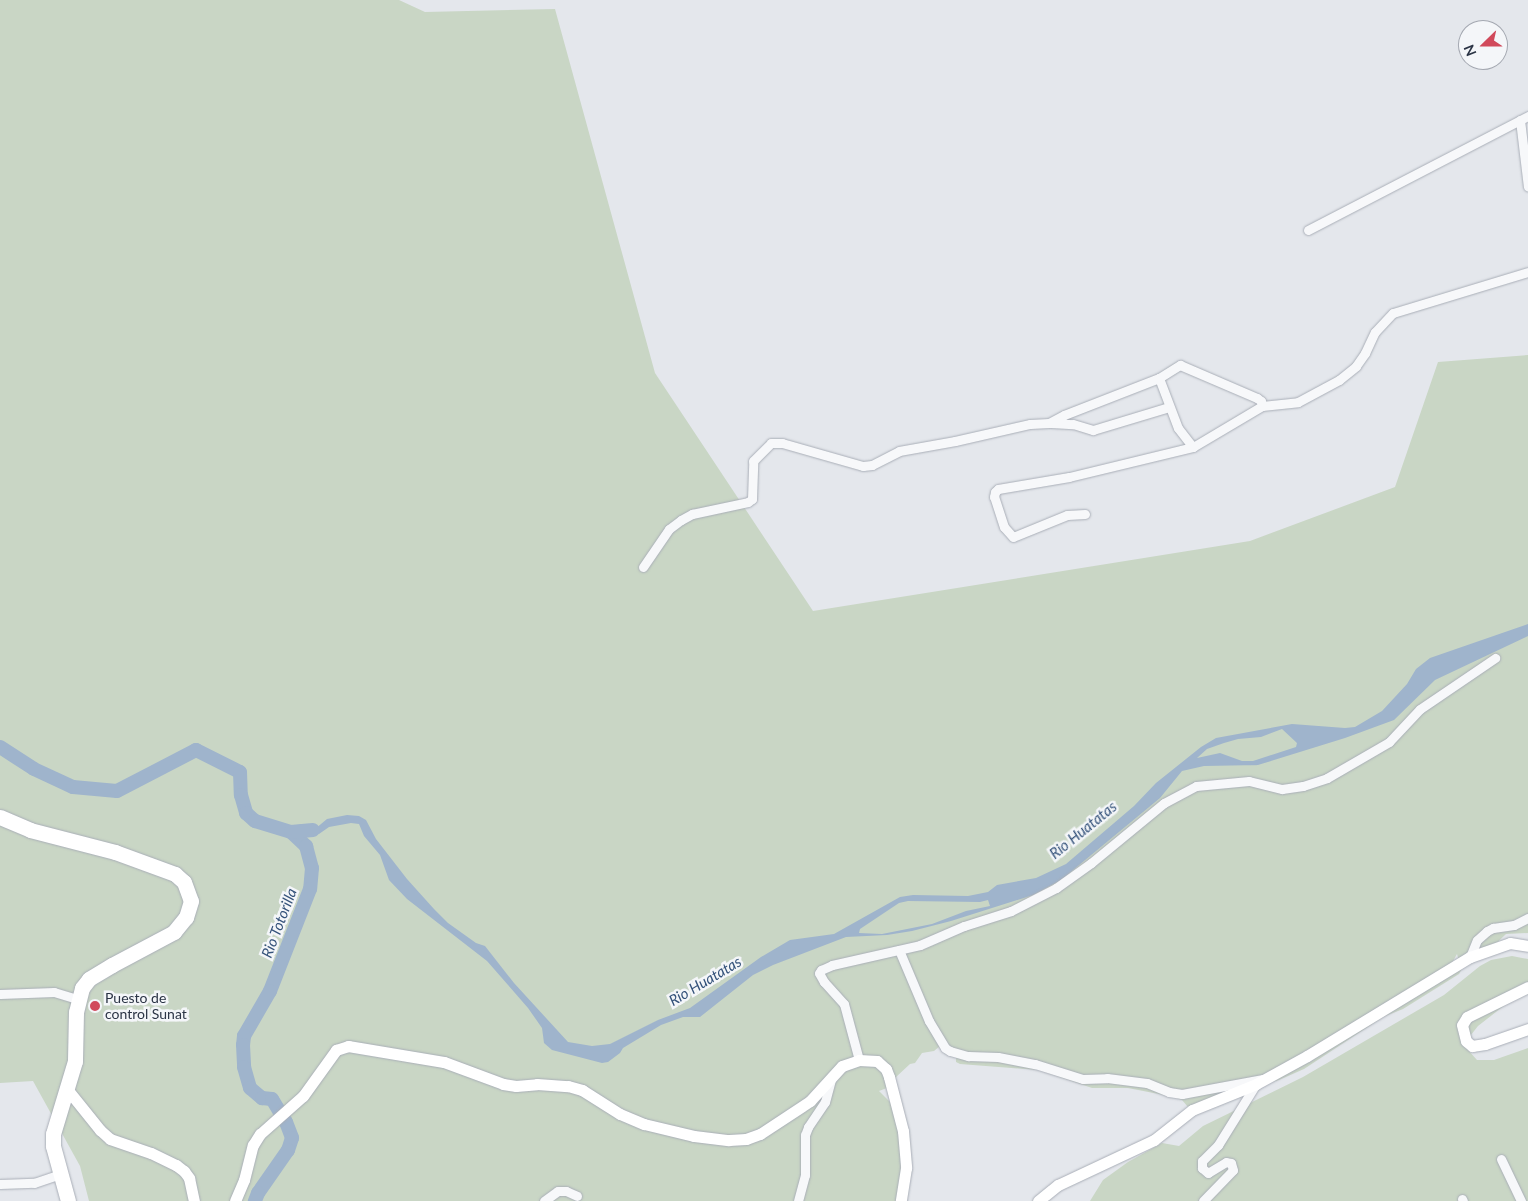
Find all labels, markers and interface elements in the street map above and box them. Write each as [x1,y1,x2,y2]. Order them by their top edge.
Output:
north arrow [1458,20,1508,70]
text: N [1460,42,1479,59]
water label: Rio Huatatas [1046,797,1120,863]
water label: Rio Totorilla [257,885,301,961]
water label: Rio Huatatas [666,952,744,1010]
place label: Puesto de control Sunat [105,990,187,1022]
marker: Puesto de control Sunat [89,1000,101,1012]

